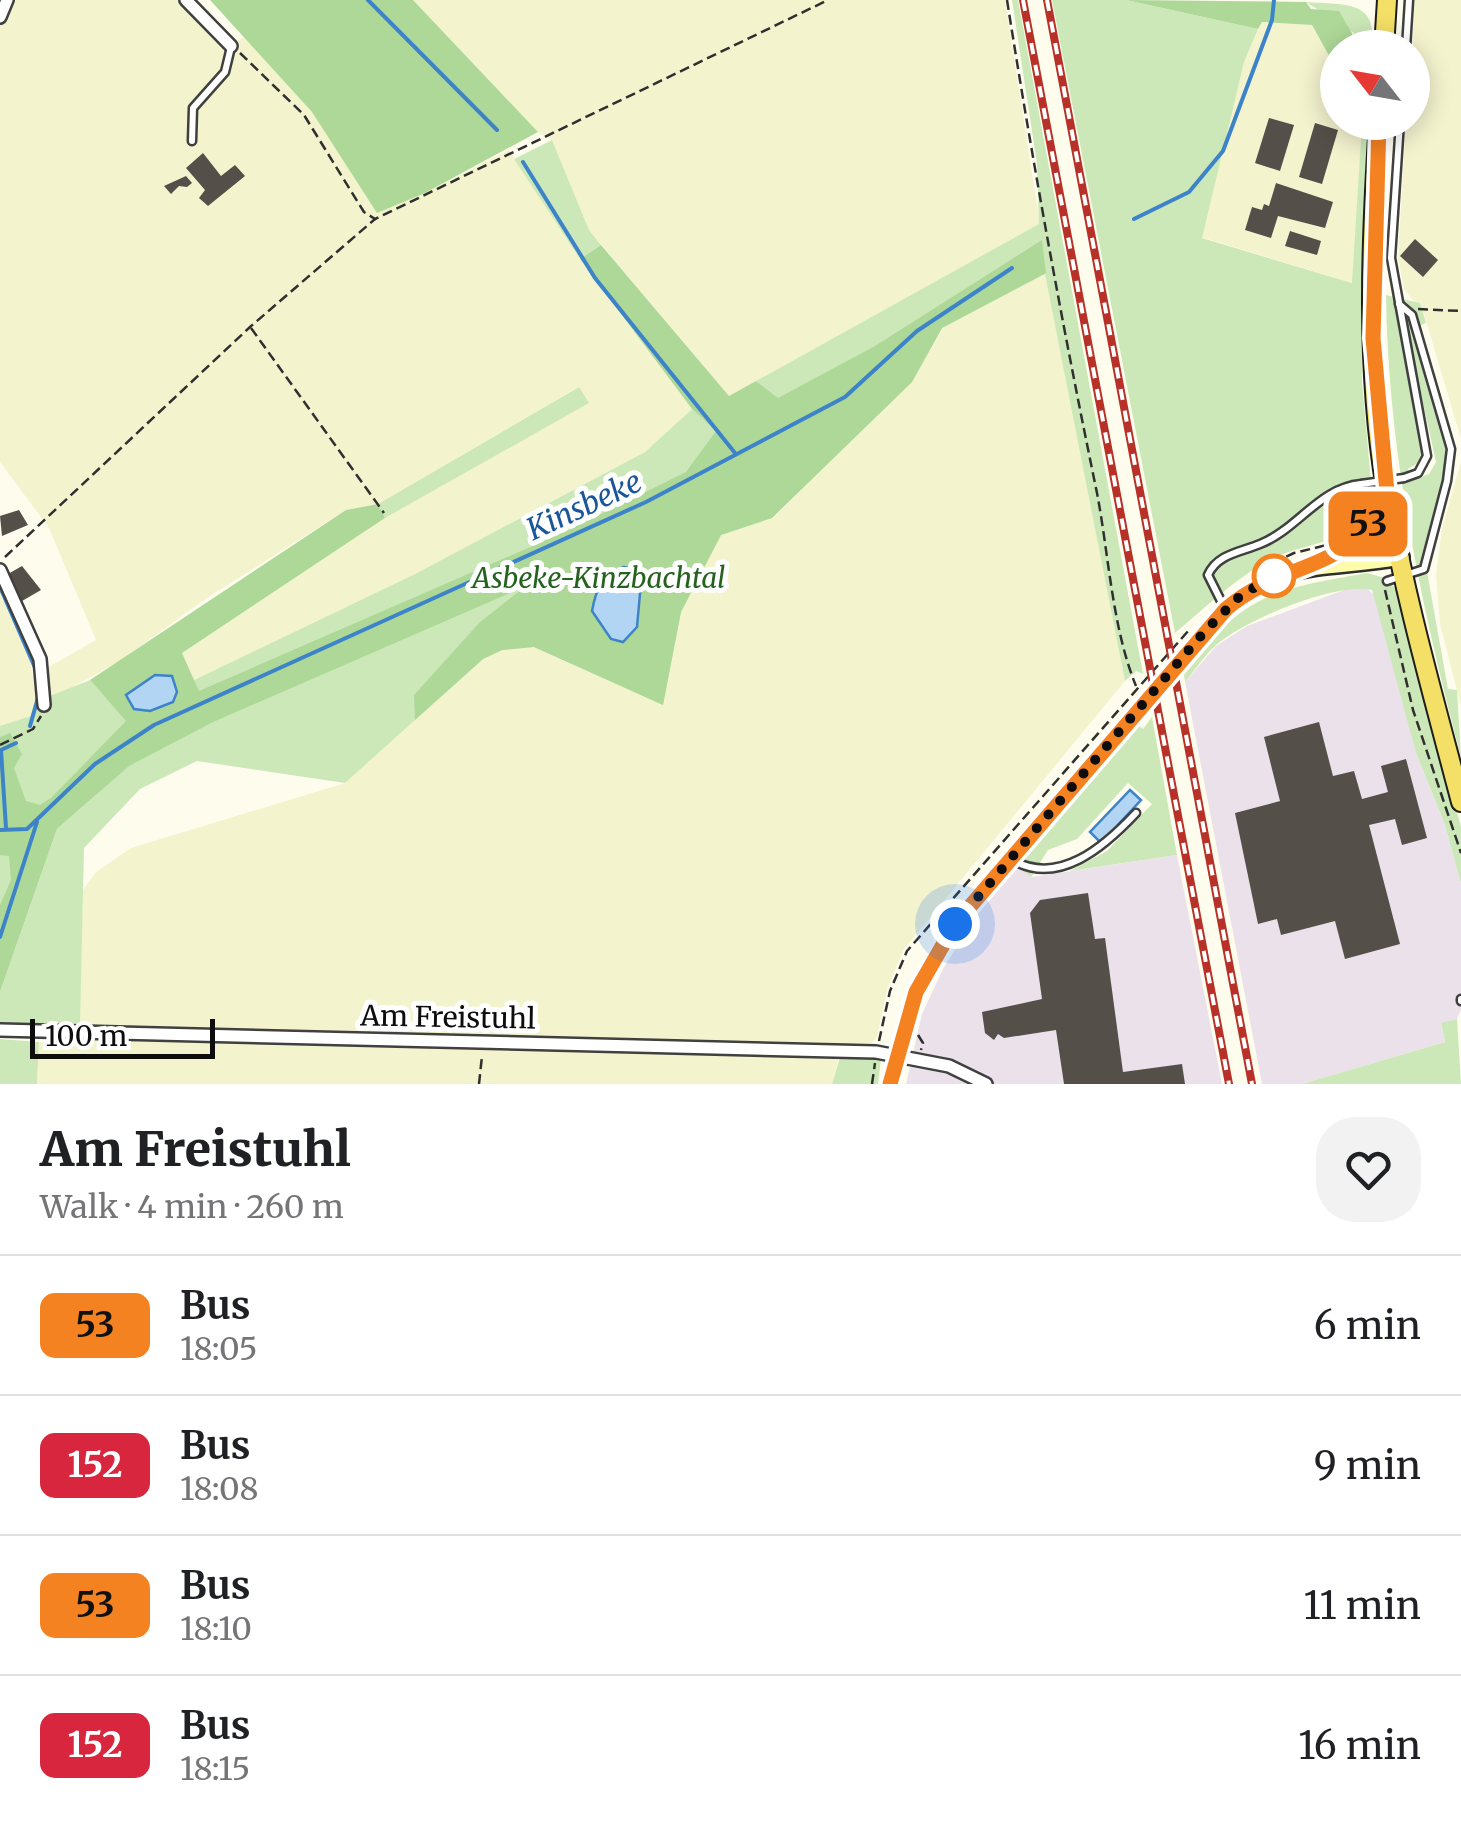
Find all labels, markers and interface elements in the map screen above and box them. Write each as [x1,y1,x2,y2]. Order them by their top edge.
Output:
north arrow [1320,30,1430,140]
map controls [1320,30,1430,140]
water label: Kinsbeke [520,462,648,549]
line badge: 53 [1323,492,1413,556]
text: 53 [1348,502,1388,546]
unlabelled marker [1253,555,1295,597]
park label: Asbeke-Kinzbachtal [470,560,726,596]
your location [930,899,980,949]
street label: Am Freistuhl [359,997,536,1037]
scale bar [30,1014,215,1058]
text: 100 m [45,1018,127,1054]
button: heart [1316,1117,1421,1222]
text: Am Freistuhl [40,1119,351,1179]
text: Walk · 4 min · 260 m [40,1187,344,1227]
text: Bus [180,1282,250,1329]
text: 6 min [1314,1302,1421,1349]
text: 53 [75,1303,115,1347]
text: 18:05 [180,1329,258,1369]
text: Bus [180,1422,250,1469]
text: 9 min [1314,1442,1421,1489]
text: 152 [67,1443,123,1487]
text: 18:08 [180,1469,259,1509]
text: Bus [180,1562,250,1609]
text: 11 min [1304,1582,1421,1629]
text: 53 [75,1583,115,1627]
text: 18:10 [180,1609,252,1649]
text: Bus [180,1702,250,1749]
text: 16 min [1298,1722,1421,1769]
text: 152 [67,1723,123,1767]
text: 18:15 [180,1749,250,1789]

